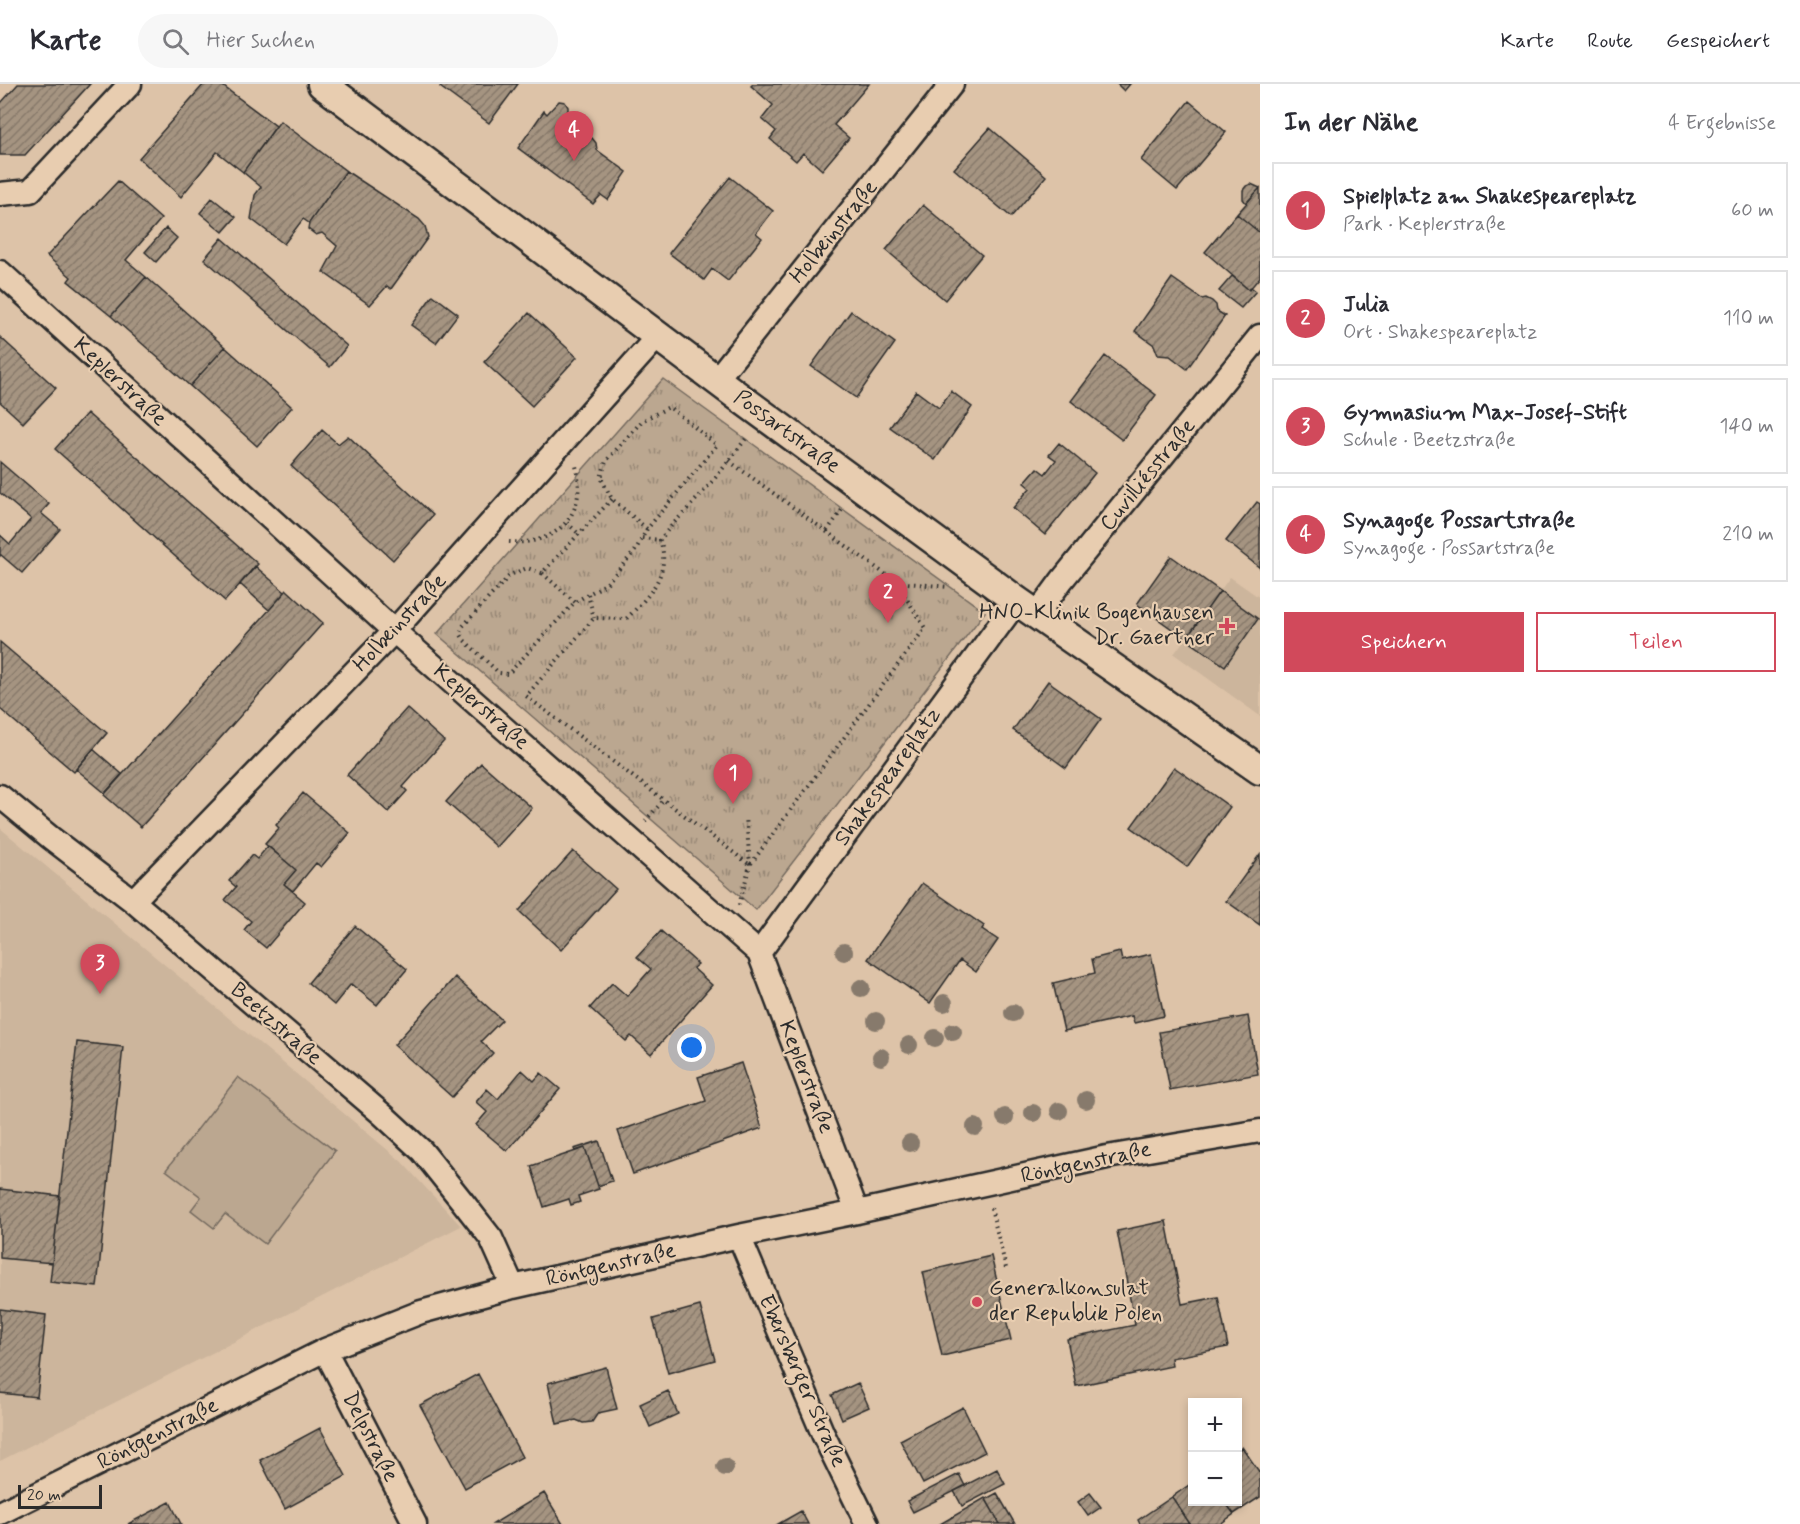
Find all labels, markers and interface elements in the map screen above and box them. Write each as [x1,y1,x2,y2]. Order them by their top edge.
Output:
search box [138,14,558,68]
text: Karte [30,23,102,60]
icon: search [159,25,192,58]
text: Hier suchen [207,27,315,55]
text: Karte [1501,27,1554,55]
text: Route [1587,27,1633,55]
text: Gespeichert [1666,27,1770,55]
text: In der Nähe [1284,106,1418,140]
text: 4 Ergebnisse [1668,110,1776,137]
pin: 4 [554,112,594,161]
street label: Holbeinstraße [784,174,884,289]
text: Spielplatz am Shakespeareplatz [1343,183,1636,211]
text: 1 [1301,197,1310,224]
text: 60 m [1731,197,1774,224]
text: Park · Keplerstraße [1343,211,1506,238]
text: Julia [1343,291,1390,319]
text: 2 [1301,305,1310,332]
text: 110 m [1723,305,1774,332]
text: Ort · Shakespeareplatz [1343,319,1537,346]
street label: Keplerstraße [67,331,173,433]
street label: Possartstraße [728,384,846,480]
text: Gymnasium Max-Josef-Stift [1343,399,1627,427]
street label: Cuvilliésstraße [1094,413,1202,537]
text: 3 [1301,413,1310,440]
text: 140 m [1720,413,1774,440]
text: Schule · Beetzstraße [1343,427,1516,454]
text: Synagoge Possartstraße [1343,507,1575,535]
text: 4 [1300,521,1311,548]
text: 210 m [1722,521,1774,548]
text: Synagoge · Possartstraße [1343,535,1555,562]
street label: Holbeinstraße [347,568,453,678]
pin: 2 [868,574,908,623]
place label: HNO-Klinik Bogenhausen Dr. Gaertner [979,599,1215,652]
button: Speichern [1284,612,1524,672]
button: Teilen [1536,612,1776,672]
marker: HNO-Klinik Bogenhausen Dr. Gaertner [1218,617,1236,635]
street label: Keplerstraße [427,658,535,757]
street label: Shakespeareplatz [828,702,948,852]
pin: 1 [714,754,752,804]
pin: 3 [80,944,120,994]
street label: Beetzstraße [224,976,328,1072]
street label: Keplerstraße [772,1017,840,1138]
your location [677,1033,706,1062]
street label: Röntgenstraße [1018,1136,1154,1193]
street label: Röntgenstraße [543,1236,679,1296]
place label: Generalkonsulat der Republik Polen [989,1275,1162,1328]
street label: Ebersberger Straße [749,1290,853,1473]
marker: Generalkonsulat der Republik Polen [970,1295,984,1309]
street label: Delpstraße [335,1387,405,1487]
street label: Röntgenstraße [93,1391,225,1479]
map controls [1188,1398,1242,1506]
button: + [1188,1398,1242,1452]
button: − [1188,1452,1242,1506]
scale bar [18,1482,102,1510]
text: 20 m [27,1485,61,1506]

